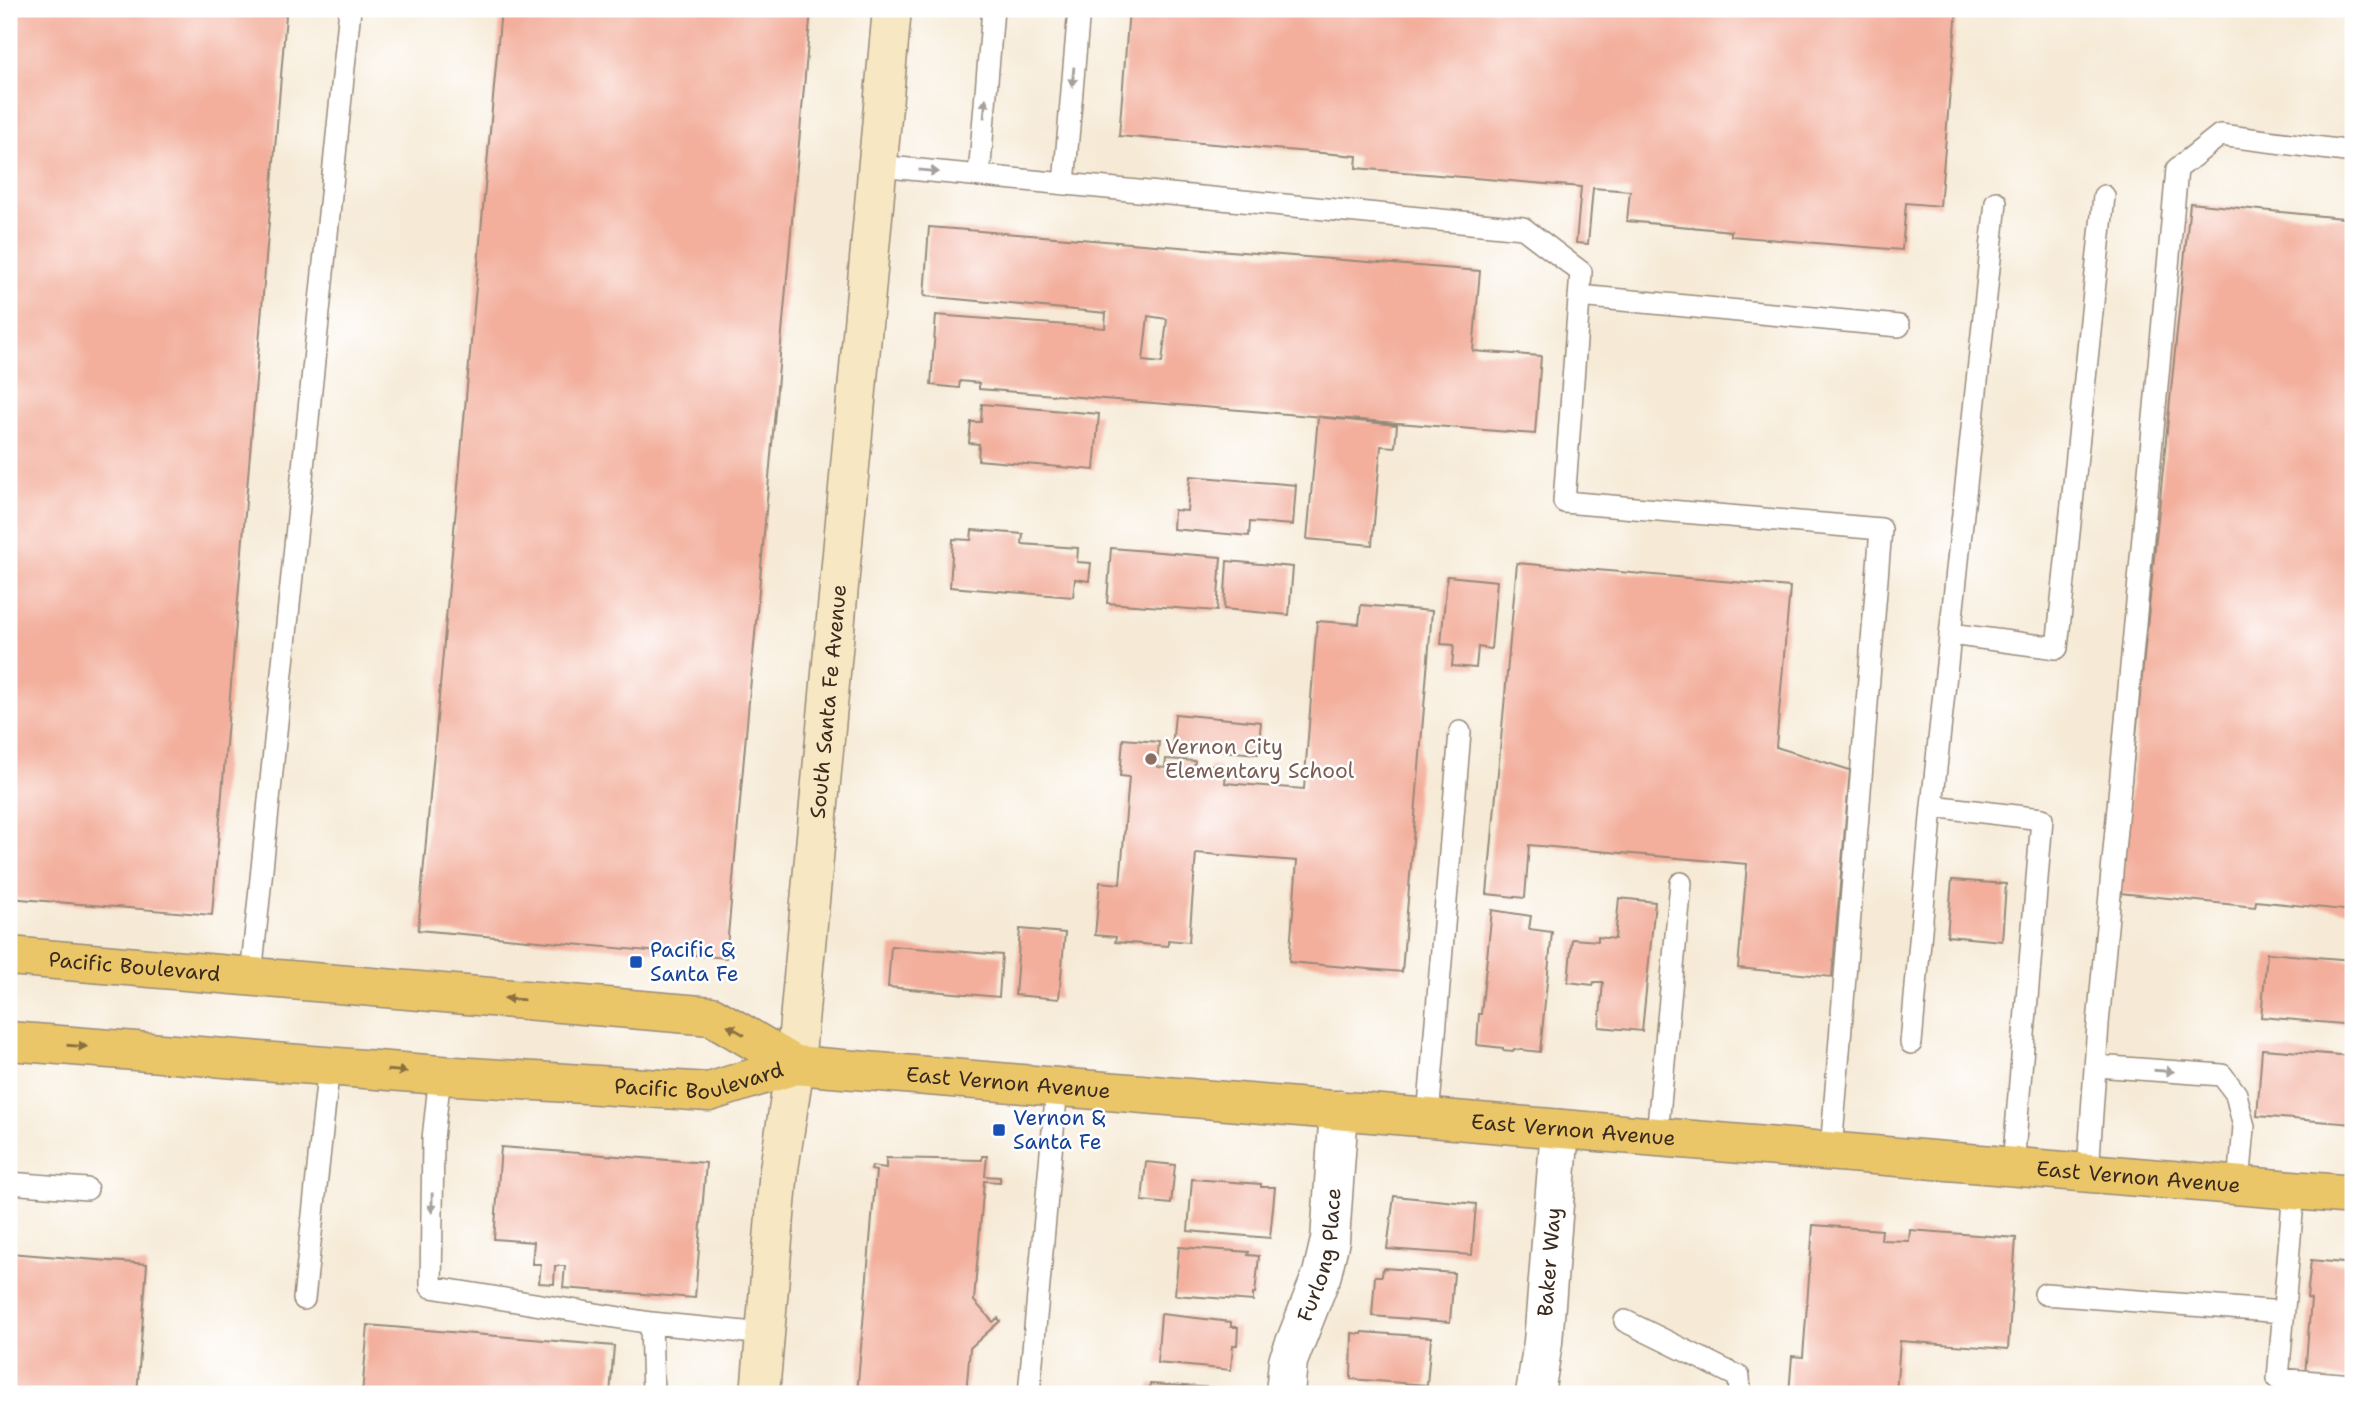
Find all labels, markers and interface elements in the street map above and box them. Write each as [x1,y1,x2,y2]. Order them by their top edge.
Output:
one-way arrow [1067,66,1078,88]
one-way arrow [980,97,991,119]
one-way arrow [918,166,940,177]
street label: South Santa Fe Avenue [804,583,853,820]
place label: Vernon City Elementary School [1165,733,1355,785]
marker: Vernon City Elementary School [1143,751,1159,767]
place label: Pacific & Santa Fe [650,936,739,988]
street label: Pacific Boulevard [47,945,222,988]
marker: Pacific & Santa Fe [628,954,644,970]
one-way arrow [503,993,525,1004]
one-way arrow [727,1024,746,1036]
one-way arrow [66,1041,88,1052]
street label: Pacific Boulevard [613,1055,787,1106]
street label: East Vernon Avenue [905,1060,1112,1105]
one-way arrow [386,1066,408,1077]
one-way arrow [2154,1066,2176,1077]
place label: Vernon & Santa Fe [1013,1104,1106,1156]
street label: East Vernon Avenue [1470,1107,1677,1152]
marker: Vernon & Santa Fe [991,1122,1007,1138]
street label: East Vernon Avenue [2035,1155,2242,1200]
street label: Furlong Place [1291,1187,1348,1326]
one-way arrow [426,1193,438,1215]
street label: Baker Way [1531,1206,1568,1317]

